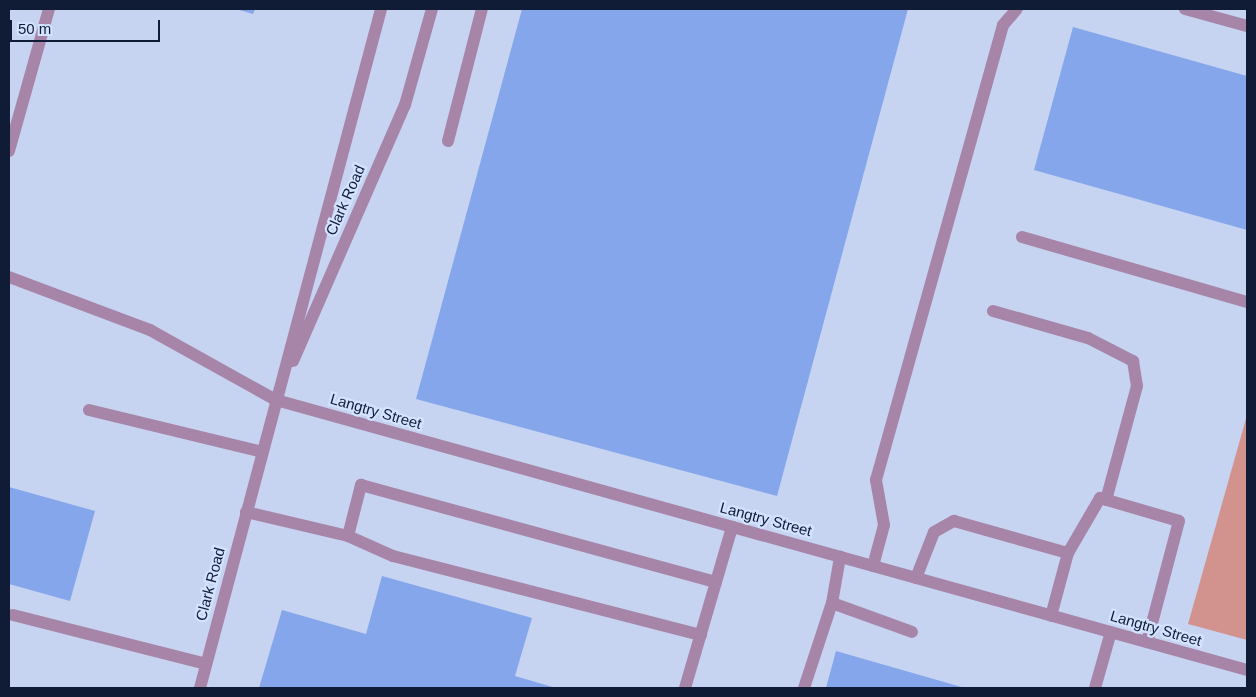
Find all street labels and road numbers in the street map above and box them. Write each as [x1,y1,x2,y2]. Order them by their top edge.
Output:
street label: Clark Road [322,162,368,238]
street label: Langtry Street [328,389,424,433]
street label: Langtry Street [718,498,814,540]
street label: Clark Road [192,545,228,623]
street label: Langtry Street [1108,606,1204,650]

